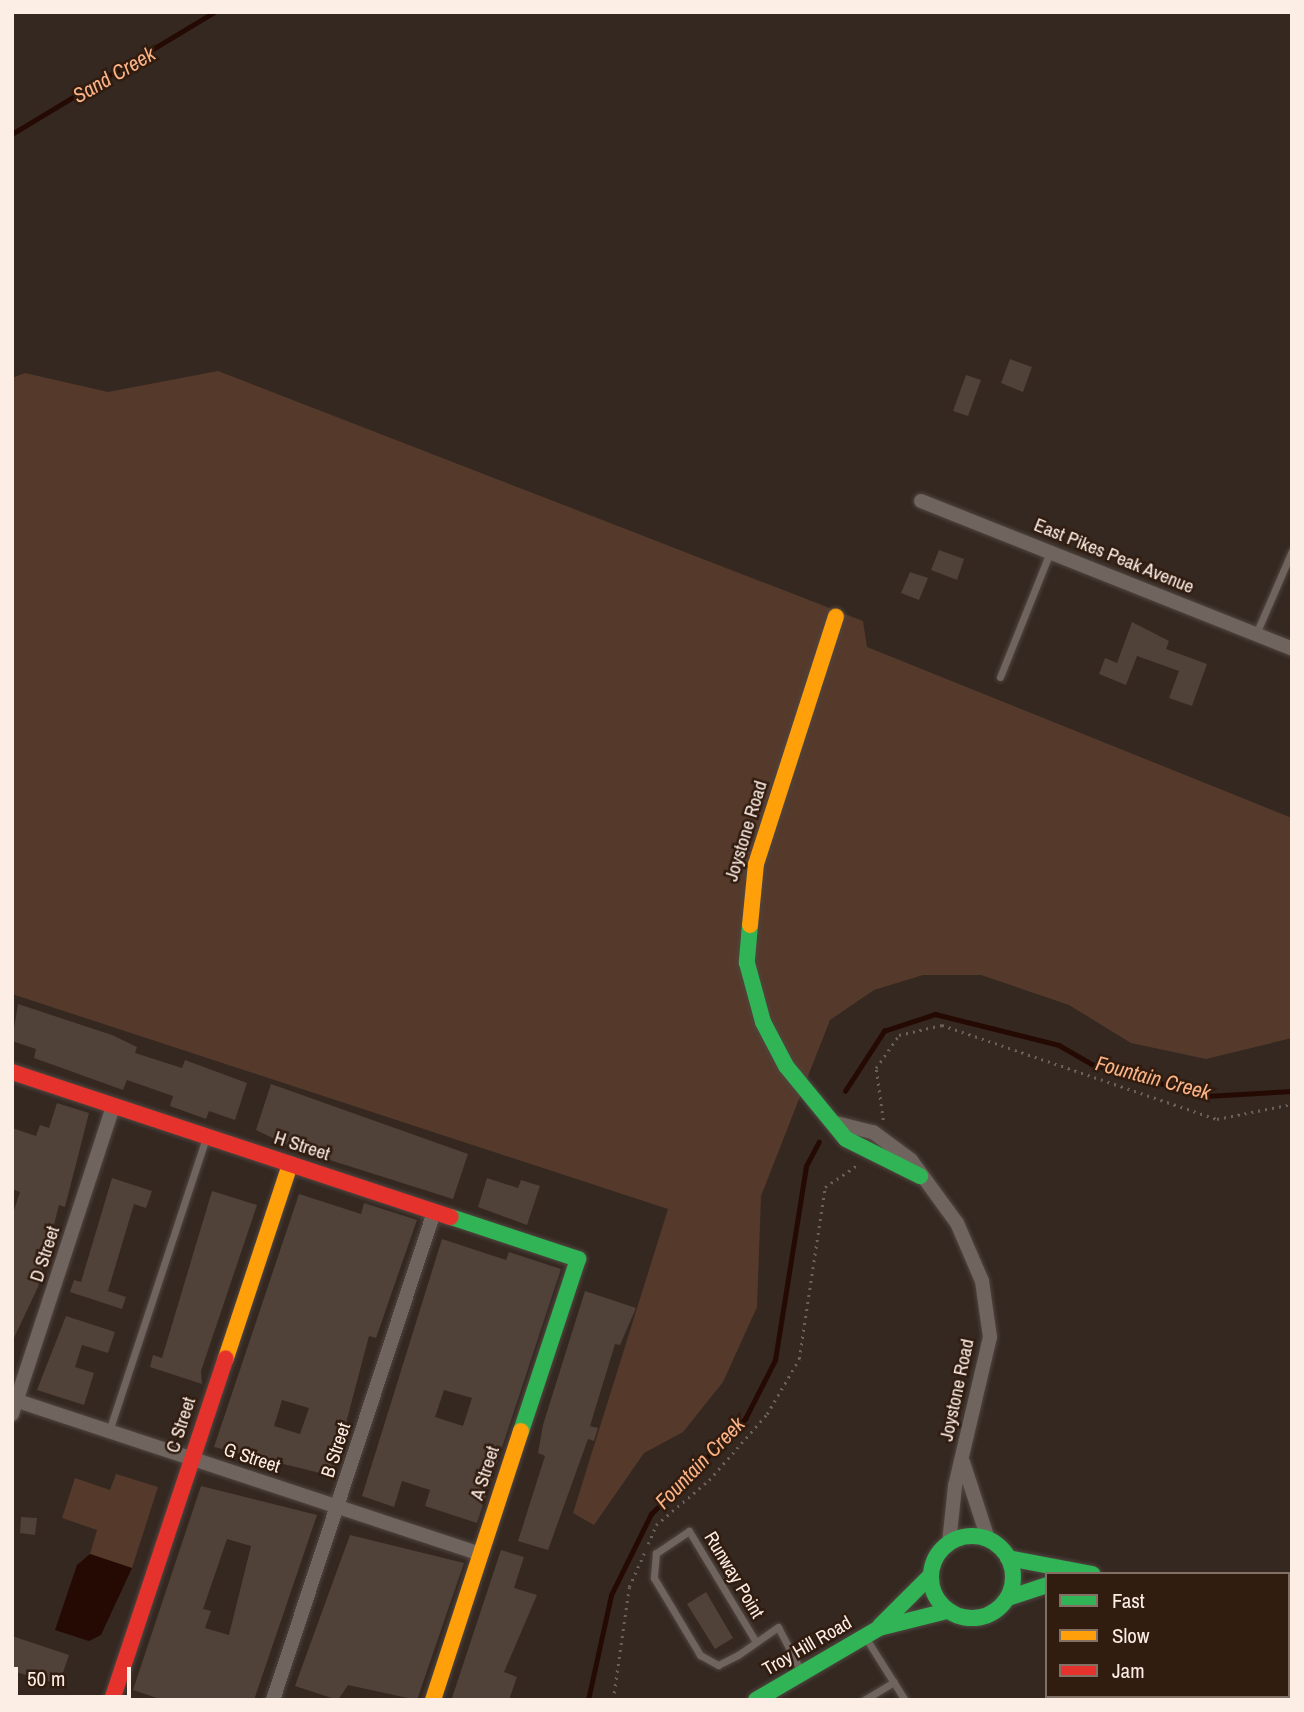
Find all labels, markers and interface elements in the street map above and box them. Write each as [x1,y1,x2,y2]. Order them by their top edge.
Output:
water label: Sand Creek [68,41,160,109]
street label: East Pikes Peak Avenue [1030,513,1198,599]
street label: Joystone Road [720,778,772,884]
water label: Fountain Creek [1093,1051,1213,1105]
street label: H Street [271,1126,333,1166]
street label: D Street [25,1223,65,1285]
street label: Joystone Road [935,1337,979,1443]
street label: C Street [161,1394,201,1456]
water label: Fountain Creek [650,1412,750,1514]
street label: B Street [316,1420,356,1480]
street label: G Street [221,1438,283,1478]
street label: A Street [465,1443,505,1503]
street label: Runway Point [699,1528,769,1622]
legend [1045,1572,1290,1698]
text: Fast [1112,1586,1145,1615]
street label: Troy Hill Road [758,1611,856,1681]
text: Slow [1112,1621,1149,1650]
scale bar [18,1652,135,1696]
text: Jam [1112,1656,1145,1685]
text: 50 m [27,1664,65,1693]

